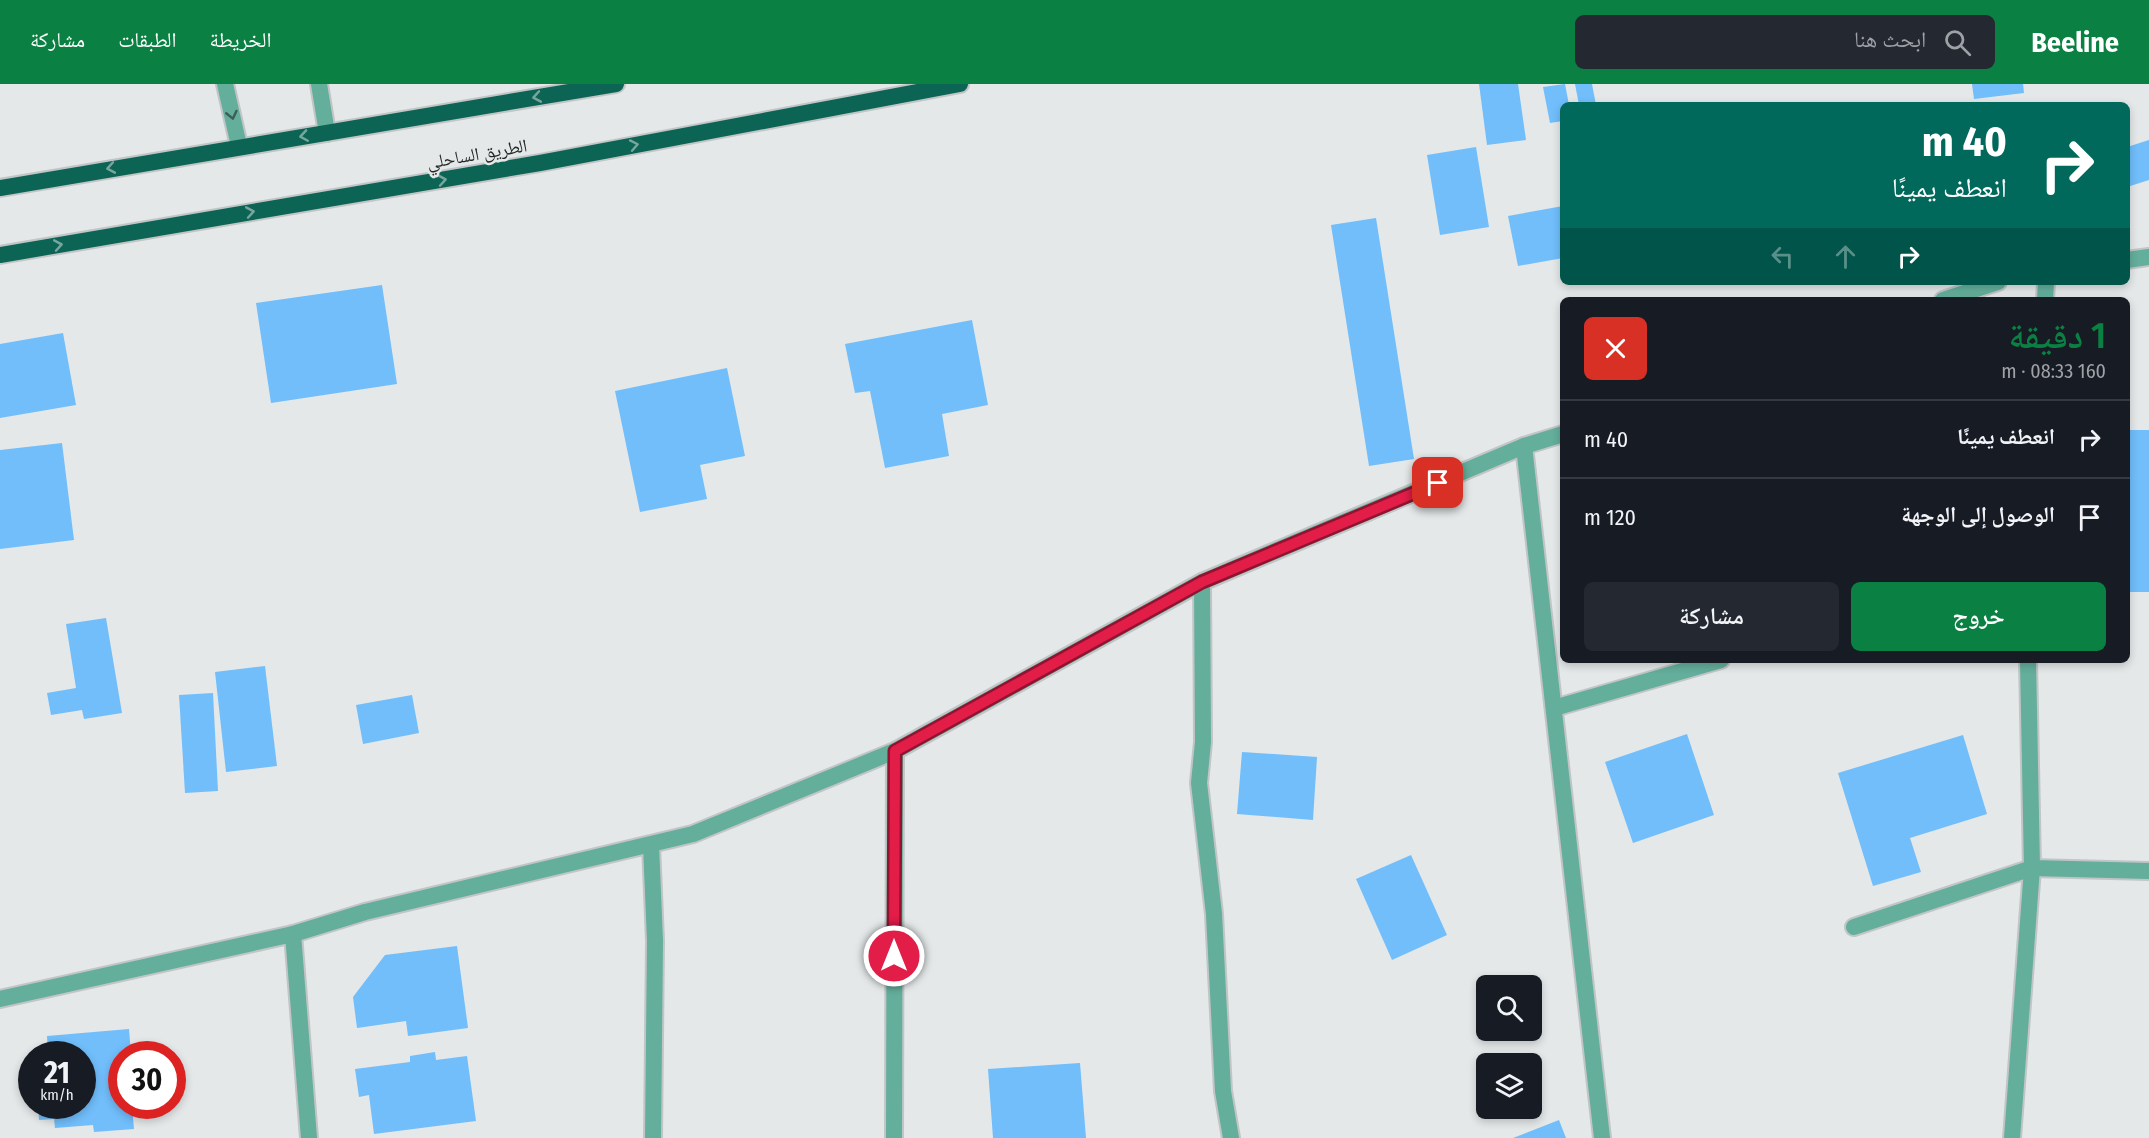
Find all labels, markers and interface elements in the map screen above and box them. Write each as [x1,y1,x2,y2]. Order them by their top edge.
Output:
search box [1575,15,1995,69]
text: ابحث هنا [1854,26,1926,53]
icon: search [1941,26,1974,59]
text: Beeline [2031,26,2119,59]
text: مشاركة [30,27,85,53]
text: الطبقات [118,27,177,53]
text: الخريطة [210,27,271,53]
one-way arrow [533,90,543,103]
one-way arrow [225,110,238,120]
text: 40 m [1922,117,2007,167]
icon: right [2028,126,2106,204]
one-way arrow [299,130,308,142]
street label: الطريق الساحلي [425,134,529,177]
one-way arrow [629,139,639,152]
one-way arrow [107,162,116,174]
text: انعطف يمينًا [1892,172,2007,204]
one-way arrow [437,174,447,187]
one-way arrow [245,207,255,219]
one-way arrow [52,239,62,252]
icon: left [1766,240,1799,273]
icon: ahead [1829,240,1862,273]
icon: right [1892,240,1925,273]
text: 1 دقيقة [2008,314,2106,358]
button: close [1584,317,1647,380]
text: 160 m · 08:33 [2001,359,2106,383]
text: انعطف يمينًا [1957,423,2055,450]
icon: right [2073,423,2106,456]
text: 40 m [1584,426,1628,453]
pin [1412,457,1463,508]
icon: arrive [1421,466,1454,499]
text: الوصول إلى الوجهة [1901,501,2055,528]
icon: arrive [2073,501,2106,534]
text: 120 m [1584,504,1636,531]
button: مشاركة [1584,582,1839,651]
button: خروج [1851,582,2106,651]
position arrow [862,924,926,988]
map controls [1476,975,1542,1119]
button: search [1476,975,1542,1041]
speed limit sign: 30 [108,1041,186,1119]
button: layers [1476,1053,1542,1119]
text: 21 [44,1055,70,1091]
text: km/h [40,1086,74,1104]

